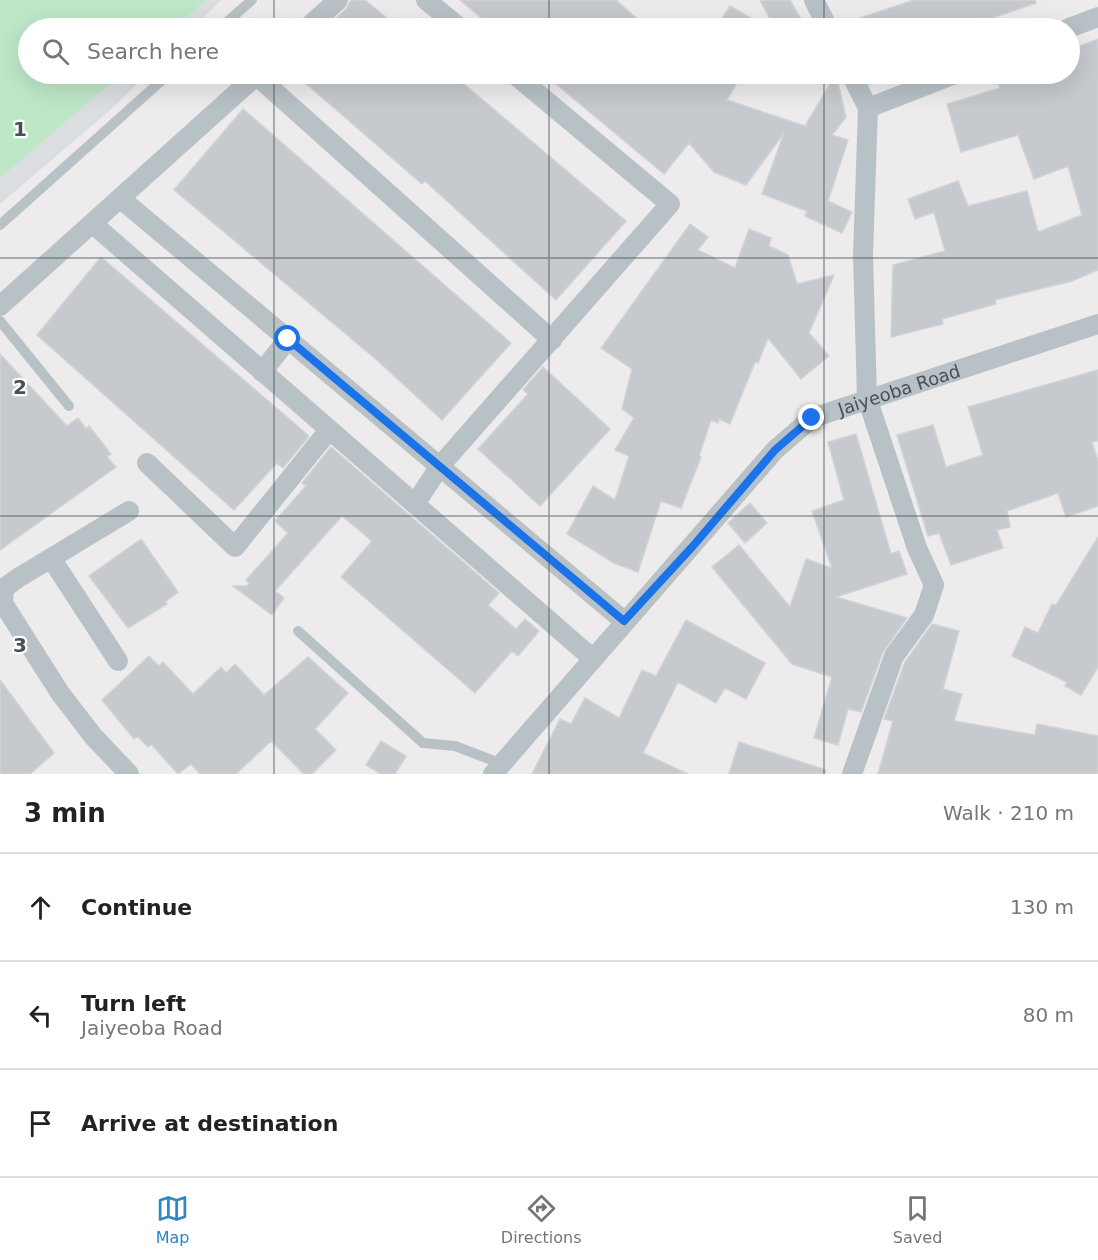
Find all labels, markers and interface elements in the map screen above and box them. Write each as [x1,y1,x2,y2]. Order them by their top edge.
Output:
search box [18,18,1080,84]
icon: search [39,35,72,68]
text: Search here [87,39,219,64]
text: 1 [13,117,27,141]
route start [274,325,300,351]
street label: Jaiyeoba Road [834,360,963,420]
text: 2 [13,375,27,399]
route end [798,404,824,430]
text: 3 [13,633,27,657]
text: 3 min [24,798,106,828]
text: Walk · 210 m [943,801,1074,825]
icon: ahead [24,891,57,924]
text: Continue [81,895,192,920]
text: 130 m [1010,895,1074,919]
text: Turn left [81,991,186,1016]
icon: left [24,999,57,1032]
text: 80 m [1023,1003,1074,1027]
text: Jaiyeoba Road [81,1016,223,1040]
icon: arrive [24,1107,57,1140]
text: Arrive at destination [81,1111,338,1136]
tab: Map [156,1192,189,1247]
tab: Directions [501,1192,581,1247]
tab: Saved [893,1192,942,1247]

